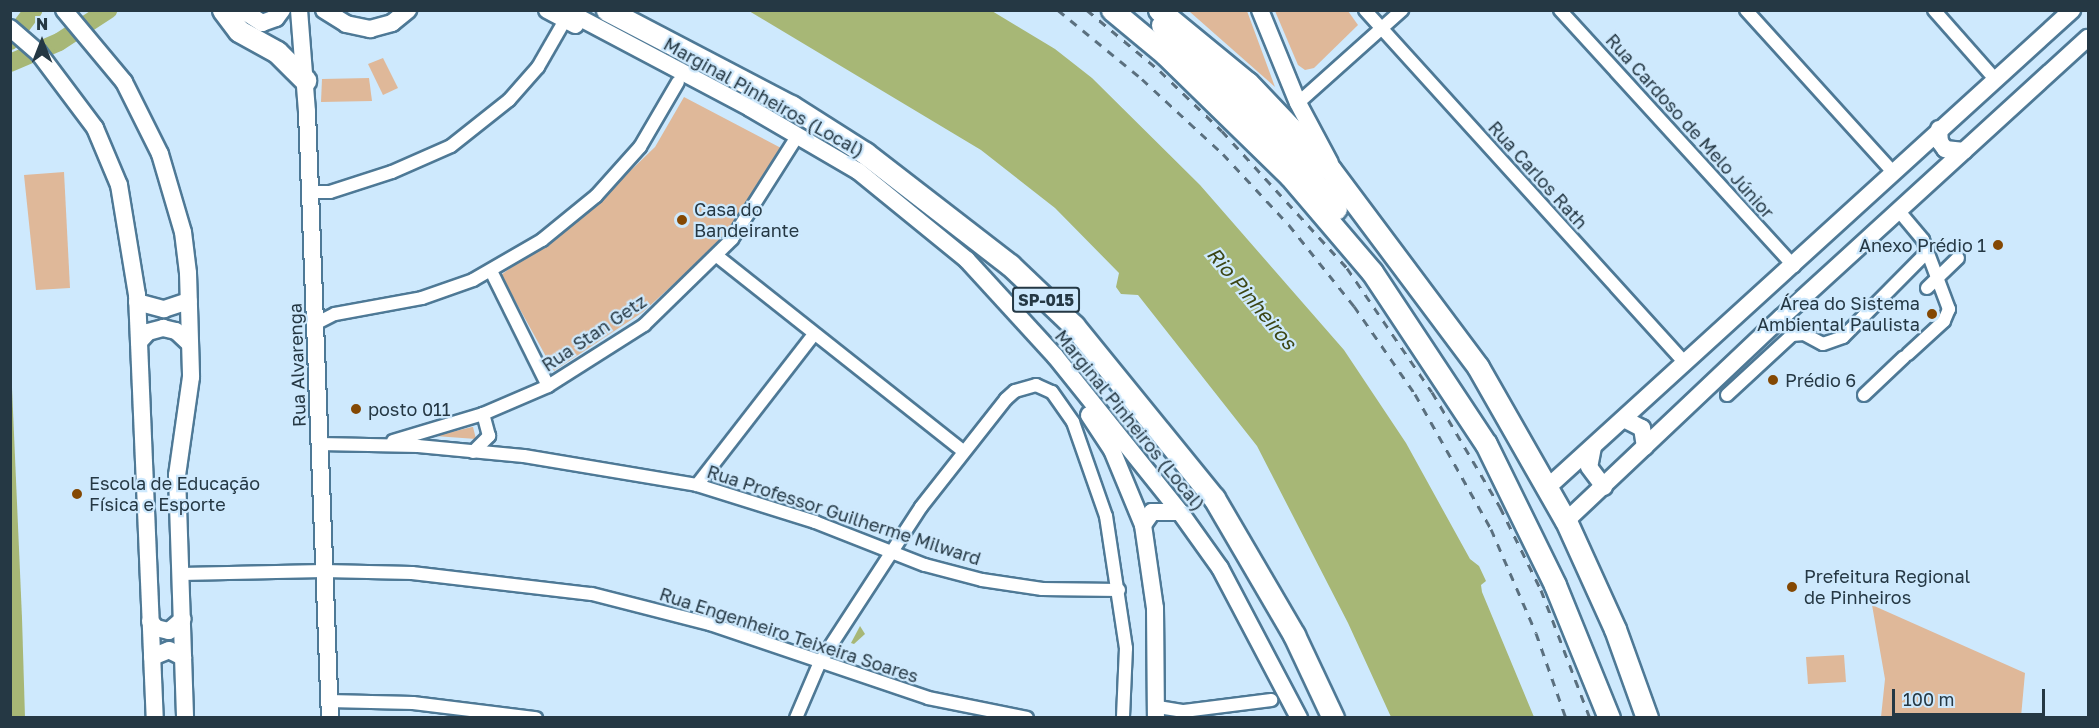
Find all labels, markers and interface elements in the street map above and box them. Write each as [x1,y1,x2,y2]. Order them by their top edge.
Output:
north arrow [12,12,72,72]
text: N [36,14,48,34]
street label: Rua Cardoso de Melo Júnior [1601,29,1779,223]
street label: Marginal Pinheiros (Local) [660,33,868,161]
street label: Rua Carlos Rath [1484,117,1592,233]
place label: Casa do Bandeirante [694,199,799,242]
marker: Casa do Bandeirante [675,213,689,227]
place label: Anexo Prédio 1 [1859,234,1986,256]
marker: Anexo Prédio 1 [1991,238,2005,252]
water label: Rio Pinheiros [1202,242,1302,354]
road number: SP-015 [1012,287,1080,313]
street label: Rua Stan Getz [538,290,650,376]
place label: Área do Sistema Ambiental Paulista [1757,293,1920,336]
street label: Rua Alvarenga [284,303,310,427]
marker: Área do Sistema Ambiental Paulista [1925,307,1939,321]
street label: Marginal Pinheiros (Local) [1051,325,1209,515]
place label: Prédio 6 [1785,369,1856,391]
marker: Prédio 6 [1766,373,1780,387]
place label: posto 011 [368,398,451,420]
marker: posto 011 [349,402,363,416]
street label: Rua Professor Guilherme Milward [704,460,984,570]
place label: Escola de Educação Física e Esporte [89,473,260,516]
marker: Escola de Educação Física e Esporte [70,487,84,501]
place label: Prefeitura Regional de Pinheiros [1804,566,1970,608]
marker: Prefeitura Regional de Pinheiros [1785,580,1799,594]
street label: Rua Engenheiro Teixeira Soares [657,583,921,687]
scale bar [1895,677,2048,715]
text: 100 m [1903,688,1954,710]

